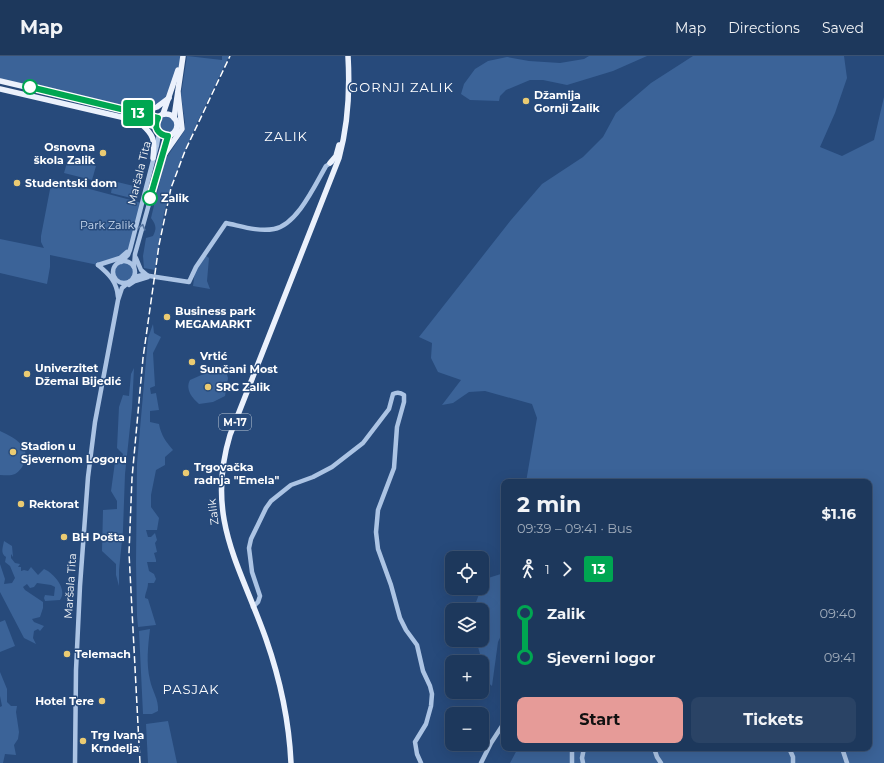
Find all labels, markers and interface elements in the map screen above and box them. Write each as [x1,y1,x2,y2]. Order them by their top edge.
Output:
text: Map [20,16,63,39]
text: Map [675,19,706,37]
text: Directions [728,19,800,37]
text: Saved [822,19,864,37]
unlabelled marker [22,79,38,95]
district label: GORNJI ZALIK [348,79,454,95]
place label: Džamija Gornji Zalik [534,88,601,115]
marker: Džamija Gornji Zalik [521,96,531,106]
line badge: 13 [120,100,156,126]
text: 13 [131,104,145,122]
district label: ZALIK [264,128,308,144]
place label: Osnovna škola Zalik [34,140,96,167]
street label: Maršala Tita [124,140,154,206]
marker: Osnovna škola Zalik [98,148,108,158]
place label: Studentski dom [25,176,117,190]
marker: Studentski dom [12,178,22,188]
marker: Zalik [142,190,158,206]
place label: Zalik [161,191,190,205]
park label: Park Zalik [80,218,134,232]
one-way arrow [137,224,146,231]
place label: Business park MEGAMARKT [175,304,256,331]
marker: Business park MEGAMARKT [162,312,172,322]
place label: Vrtić Sunčani Most [199,349,278,376]
marker: Vrtić Sunčani Most [187,357,197,367]
place label: Univerzitet Džemal Bijedić [35,361,122,388]
marker: Univerzitet Džemal Bijedić [22,369,32,379]
place label: SRC Zalik [216,380,271,394]
marker: SRC Zalik [203,382,213,392]
road number: M-17 [219,414,251,430]
place label: Stadion u Sjevernom Logoru [21,439,127,466]
marker: Stadion u Sjevernom Logoru [8,447,18,457]
place label: Trgovačka radnja "Emela" [194,460,279,487]
marker: Trgovačka radnja "Emela" [181,468,191,478]
text: 2 min [517,491,581,518]
place label: Rektorat [29,497,79,511]
street label: Zalik [204,498,222,526]
marker: Rektorat [16,499,26,509]
text: $1.16 [822,504,856,523]
text: 09:39 – 09:41 · Bus [517,520,632,536]
place label: BH Pošta [72,530,125,544]
marker: BH Pošta [59,532,69,542]
map controls [445,551,489,751]
button: locate [445,551,489,595]
street label: Maršala Tita [61,553,79,619]
icon: walk [517,558,539,580]
icon: forward [556,558,578,580]
text: 13 [592,560,605,578]
text: 1 [545,561,550,577]
button: layers [445,603,489,647]
text: Zalik [547,604,585,623]
text: 09:40 [820,605,856,621]
place label: Telemach [75,647,131,661]
text: Sjeverni logor [547,648,655,667]
marker: Telemach [62,649,72,659]
text: 09:41 [824,649,856,665]
button: + [445,655,489,699]
district label: PASJAK [163,681,219,697]
place label: Hotel Tere [35,694,94,708]
marker: Hotel Tere [97,696,107,706]
button: Start [517,697,683,743]
button: Tickets [691,697,856,743]
button: − [445,707,489,751]
place label: Trg Ivana Krndelja [91,728,144,755]
marker: Trg Ivana Krndelja [78,736,88,746]

